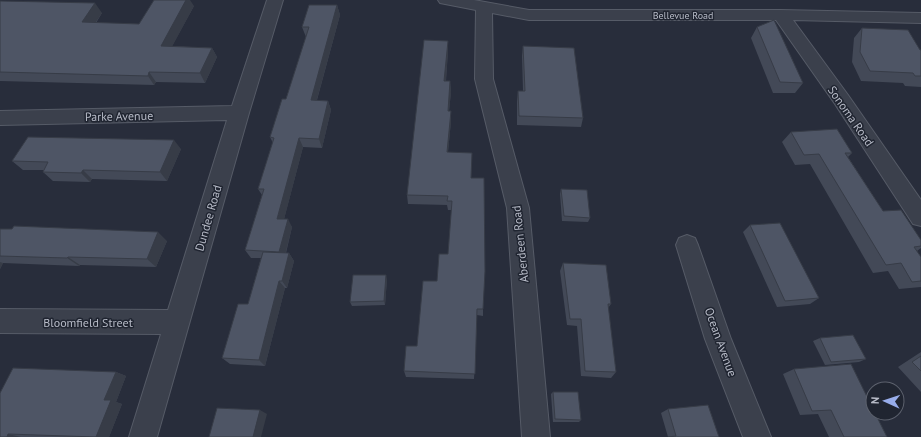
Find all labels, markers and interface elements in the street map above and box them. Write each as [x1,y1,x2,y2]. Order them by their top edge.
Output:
street label: Bellevue Road [653,9,713,22]
street label: Sonoma Road [825,83,877,149]
street label: Parke Avenue [85,108,153,124]
street label: Dundee Road [191,183,225,253]
street label: Aberdeen Road [508,205,532,283]
street label: Ocean Avenue [702,305,740,379]
street label: Bloomfield Street [43,315,133,330]
north arrow [865,381,905,421]
text: N [868,396,882,404]

